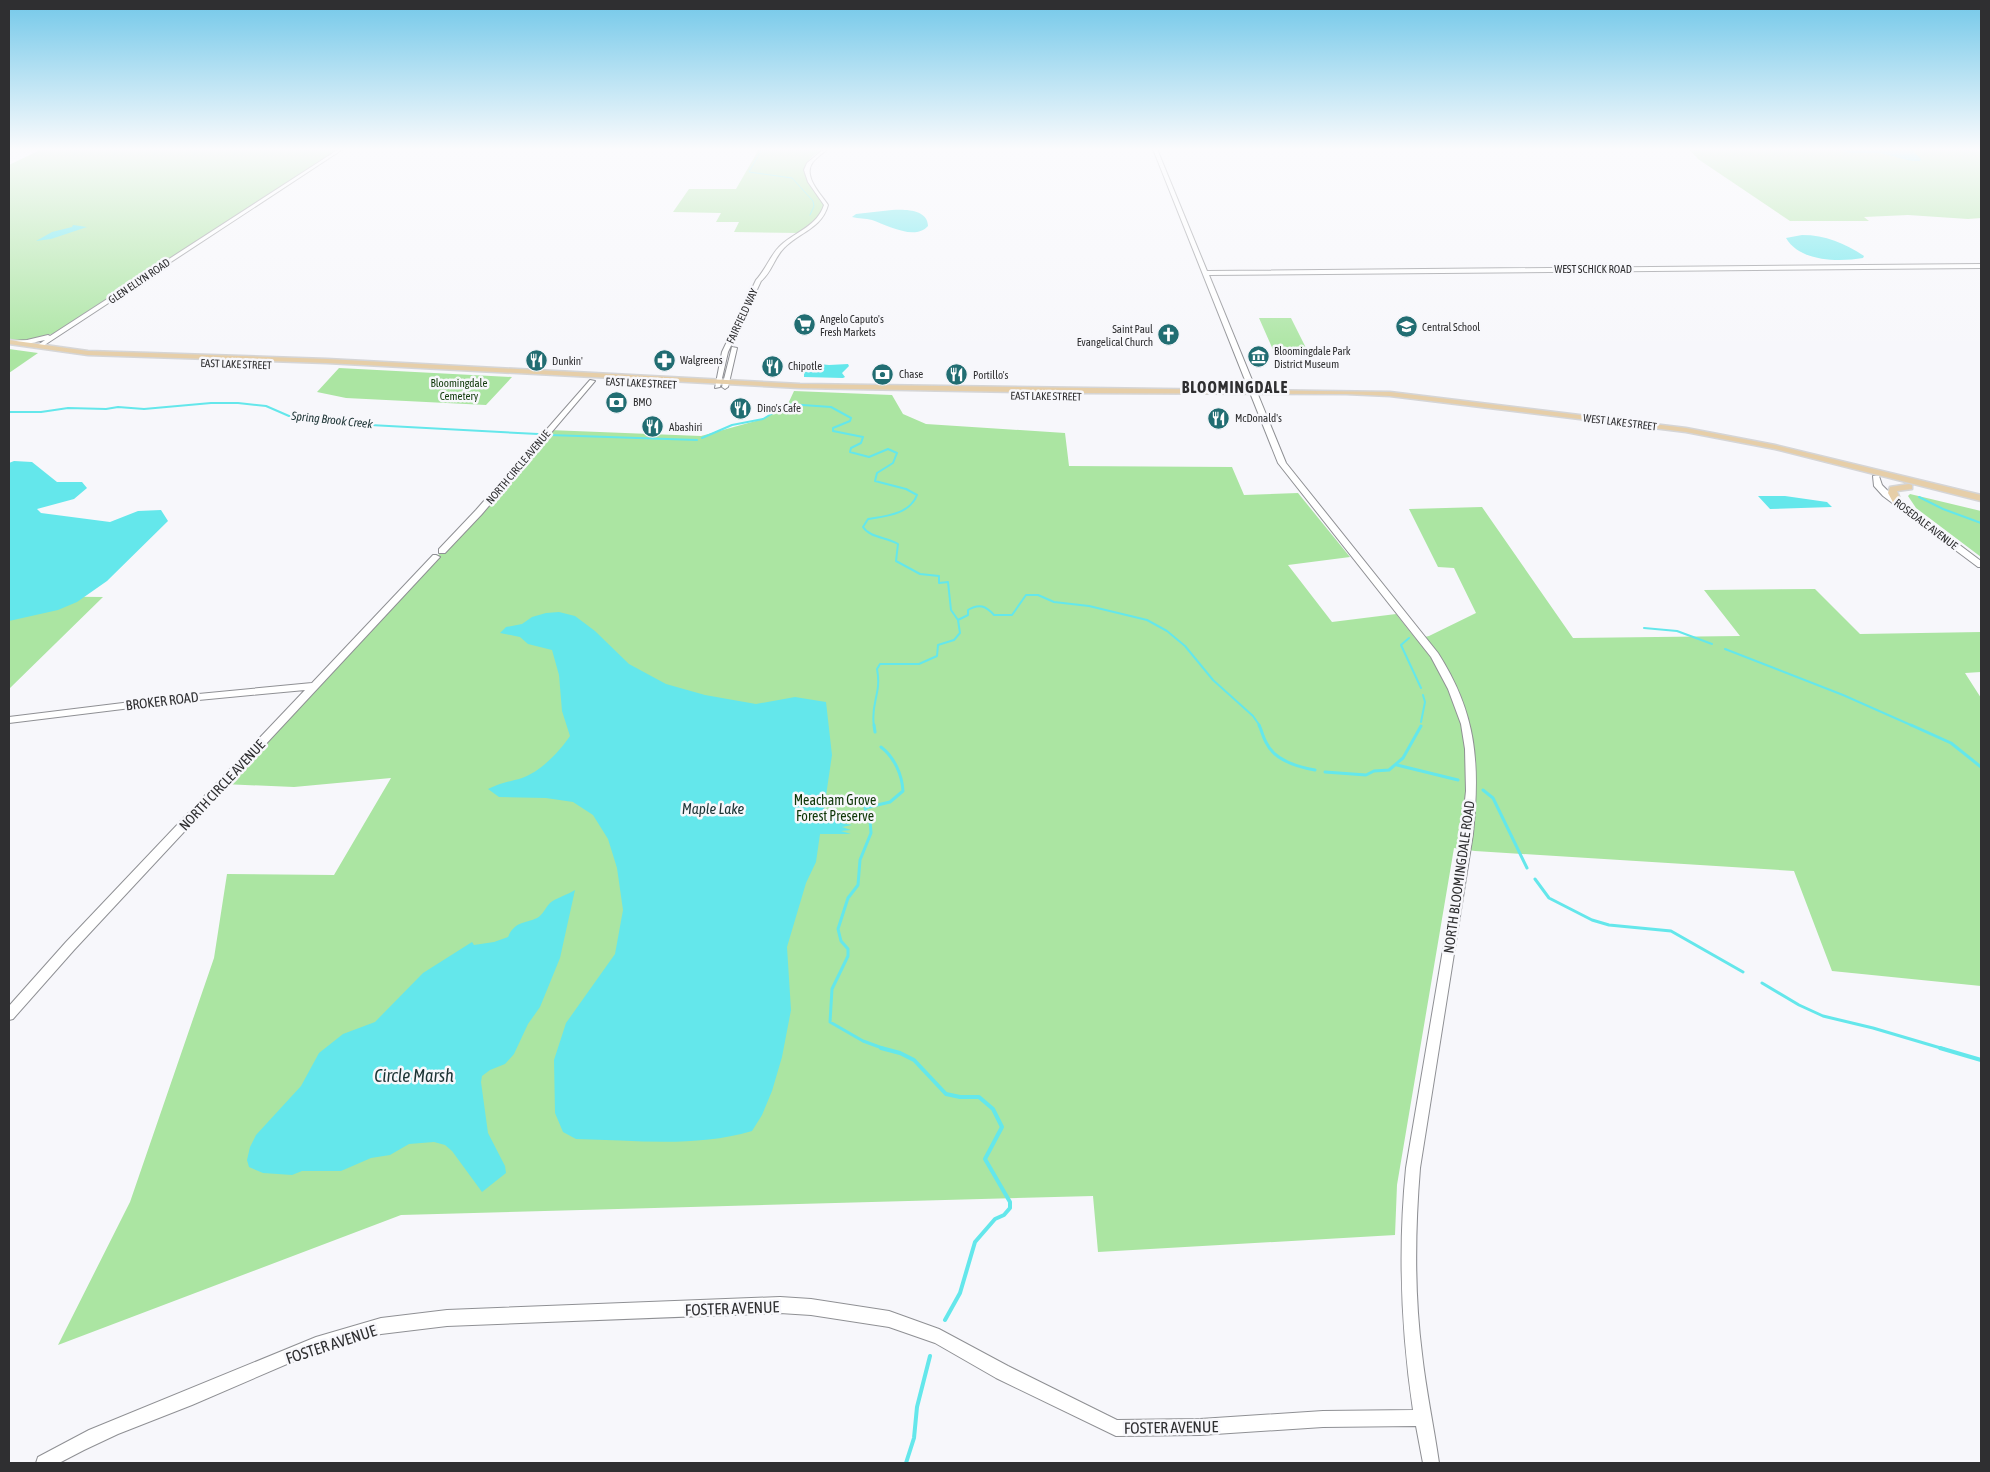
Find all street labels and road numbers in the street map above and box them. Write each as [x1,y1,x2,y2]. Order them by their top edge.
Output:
street label: GLEN ELLYN ROAD [106,256,172,306]
street label: WEST SCHICK ROAD [1554,263,1632,275]
street label: FAIRFIELD WAY [724,287,760,345]
street label: EAST LAKE STREET [200,357,272,371]
street label: EAST LAKE STREET [605,375,677,391]
street label: EAST LAKE STREET [1010,389,1082,403]
street label: WEST LAKE STREET [1583,412,1658,432]
street label: NORTH CIRCLE AVENUE [484,427,553,506]
street label: ROSEDALE AVENUE [1892,496,1960,552]
street label: BROKER ROAD [125,689,199,713]
street label: NORTH CIRCLE AVENUE [176,736,268,834]
street label: NORTH BLOOMINGDALE ROAD [1440,799,1478,954]
street label: FOSTER AVENUE [685,1297,780,1319]
street label: FOSTER AVENUE [283,1321,379,1367]
street label: FOSTER AVENUE [1124,1417,1219,1437]

